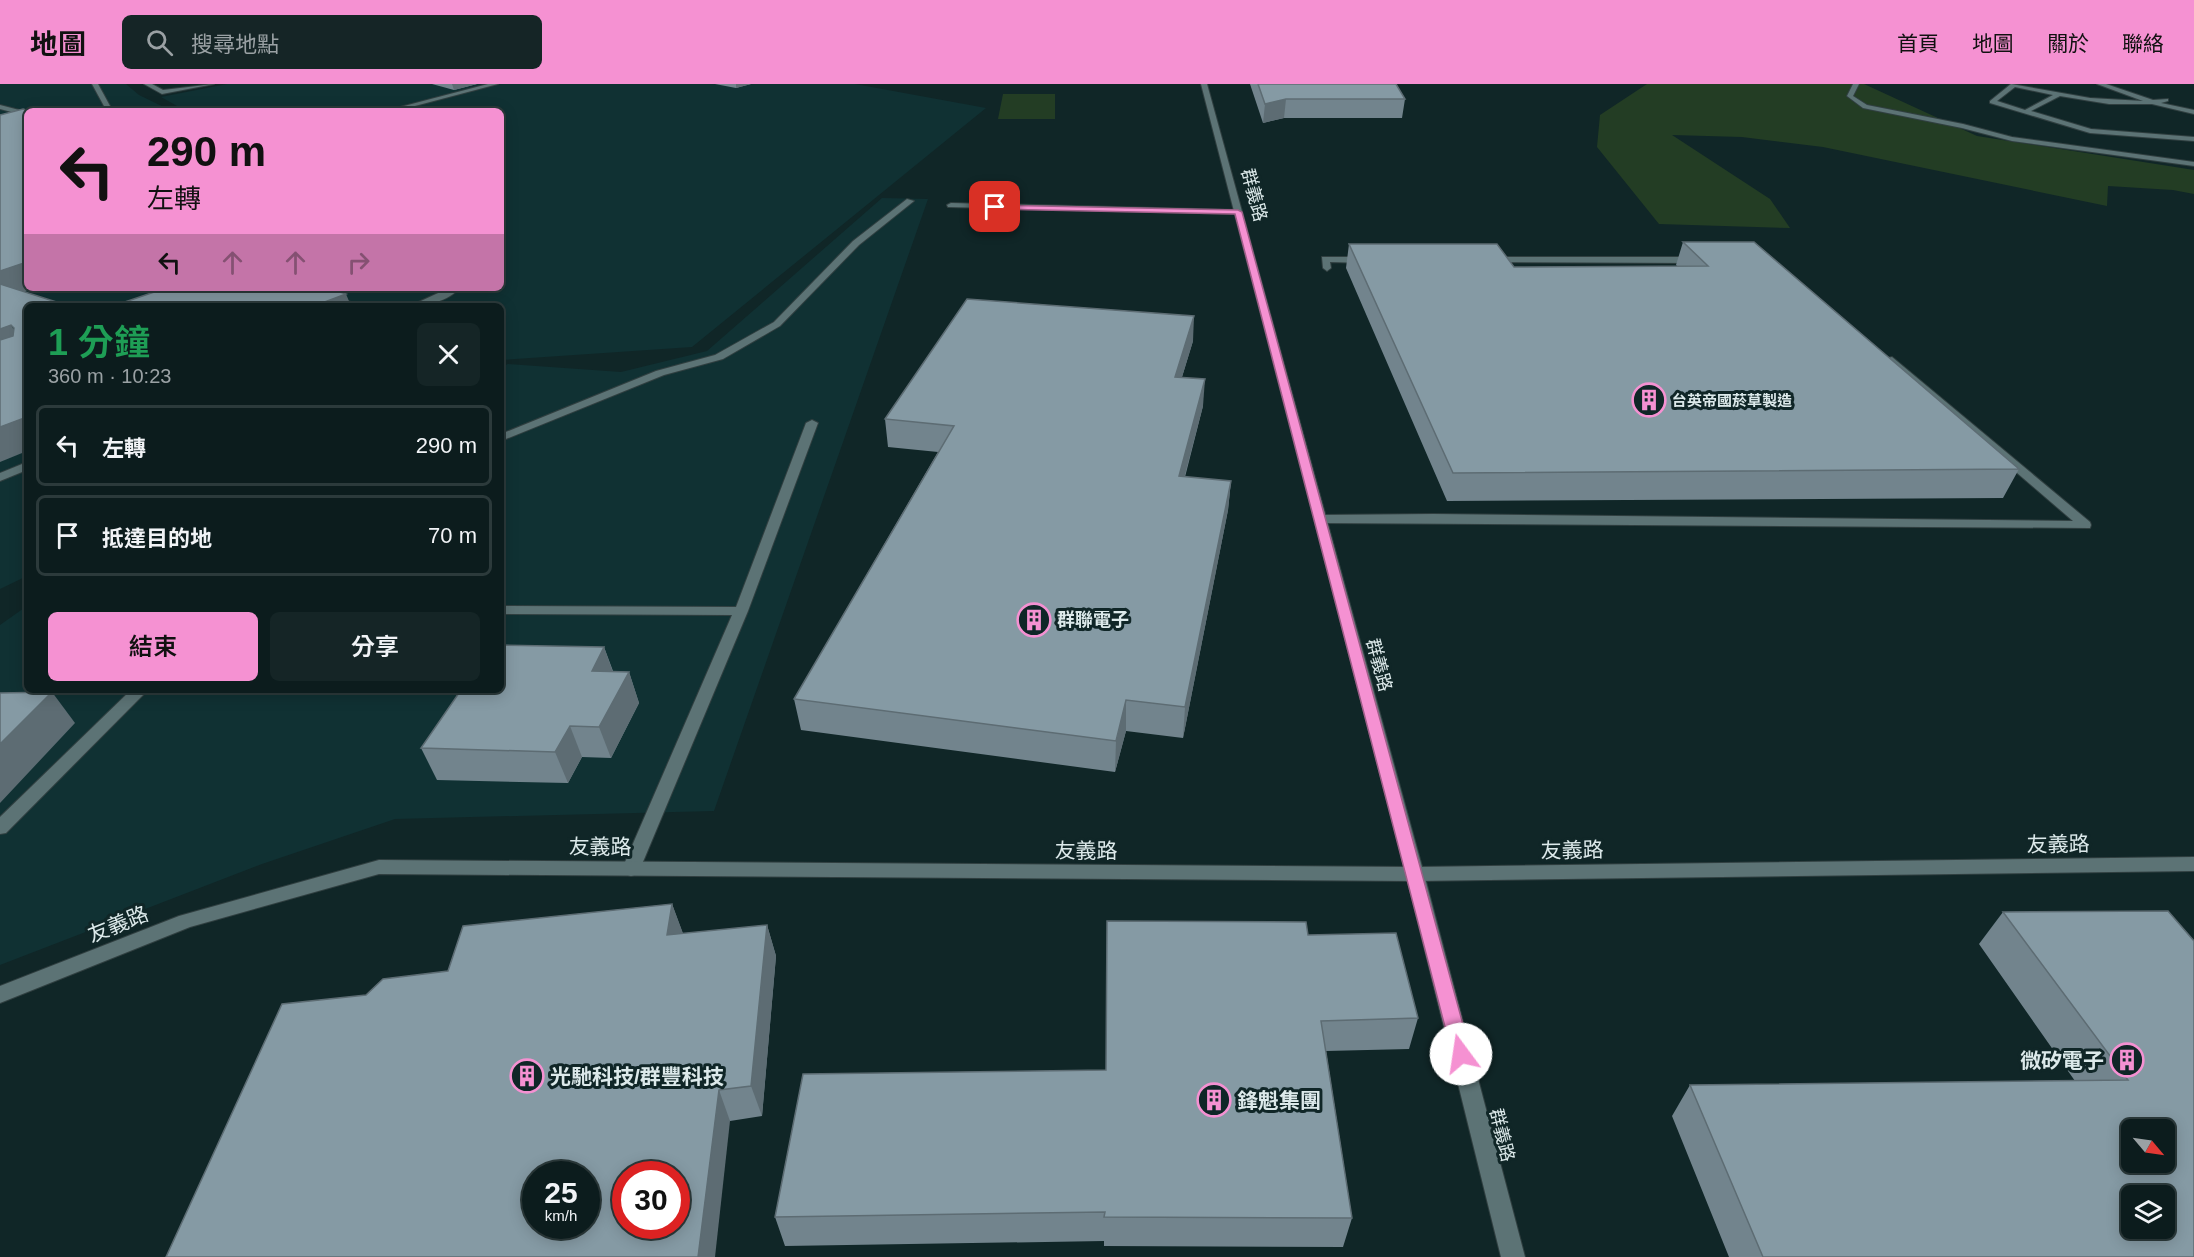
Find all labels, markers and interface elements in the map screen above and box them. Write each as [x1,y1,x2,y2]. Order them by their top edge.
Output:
search box [122,15,542,69]
icon: search [143,26,176,59]
text: 地圖 [30,29,86,60]
text: 搜尋地點 [191,32,279,57]
text: 首頁 [1897,32,1939,55]
text: 地圖 [1972,32,2014,55]
text: 關於 [2047,32,2089,55]
text: 聯絡 [2122,32,2164,55]
text: 290 m [147,128,266,175]
icon: left [48,132,126,210]
street label: 群義路 [1237,166,1271,224]
pin [969,181,1020,232]
text: 左轉 [147,184,201,214]
icon: arrive [978,190,1011,223]
icon: left [153,246,186,279]
icon: ahead [216,246,249,279]
icon: ahead [279,246,312,279]
icon: right [342,246,375,279]
text: 1 分鐘 [48,322,150,363]
button: close [417,323,480,386]
text: 360 m · 10:23 [48,365,171,387]
building icon: 台英帝國菸草製造 [1631,382,1667,418]
place label: 台英帝國菸草製造 [1672,392,1792,409]
icon: left [51,429,84,462]
text: 290 m [416,433,477,458]
text: 左轉 [102,436,146,461]
icon: arrive [51,519,84,552]
text: 70 m [428,523,477,548]
text: 抵達目的地 [102,526,212,551]
building icon: 群聯電子 [1016,602,1052,638]
place label: 群聯電子 [1057,610,1129,630]
button: 結束 [48,612,258,681]
button: 分享 [270,612,480,681]
street label: 群義路 [1362,636,1396,694]
street label: 友義路 [2026,832,2090,856]
street label: 友義路 [569,835,632,858]
street label: 友義路 [1540,838,1604,862]
street label: 友義路 [1055,839,1118,862]
street label: 友義路 [84,902,152,946]
position arrow [1429,1022,1493,1086]
building icon: 微矽電子 [2109,1042,2145,1078]
place label: 微矽電子 [2020,1049,2104,1072]
building icon: 光馳科技/群豐科技 [509,1058,545,1094]
place label: 光馳科技/群豐科技 [550,1065,724,1088]
building icon: 鋒魁集團 [1196,1082,1232,1118]
place label: 鋒魁集團 [1237,1089,1321,1112]
street label: 群義路 [1486,1106,1518,1164]
north arrow [2121,1119,2175,1173]
map controls [2121,1119,2175,1239]
speed limit sign: 30 [612,1161,690,1239]
text: 25 [544,1176,578,1209]
button: layers [2121,1185,2175,1239]
text: km/h [545,1207,577,1224]

